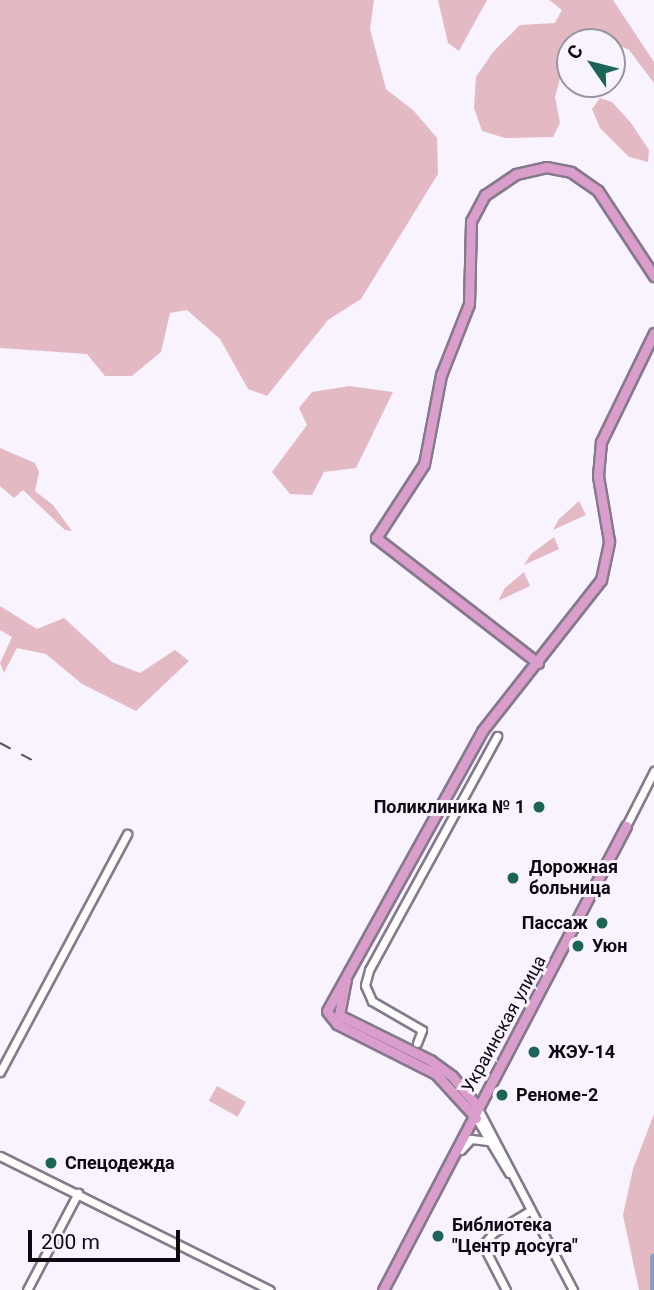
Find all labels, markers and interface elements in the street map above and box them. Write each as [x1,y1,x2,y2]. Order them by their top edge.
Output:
north arrow [556,28,626,98]
text: С [562,40,588,64]
place label: Поликлиника № 1 [374,796,525,818]
marker: Поликлиника № 1 [531,799,547,815]
place label: Дорожная больница [529,857,618,900]
marker: Дорожная больница [503,868,523,888]
place label: Пассаж [522,912,588,934]
marker: Пассаж [594,915,610,931]
place label: Уюн [592,935,627,957]
marker: Уюн [570,938,586,954]
street label: Украинская улица [457,952,551,1096]
place label: ЖЭУ-14 [548,1041,615,1063]
marker: ЖЭУ-14 [526,1044,542,1060]
place label: Реноме-2 [516,1084,598,1106]
marker: Реноме-2 [494,1087,510,1103]
place label: Спецодежда [65,1152,175,1174]
marker: Спецодежда [43,1155,59,1171]
place label: Библиотека "Центр досуга" [452,1215,578,1258]
scale bar [32,1216,184,1260]
marker: Библиотека "Центр досуга" [430,1228,446,1244]
text: 200 m [41,1230,100,1254]

